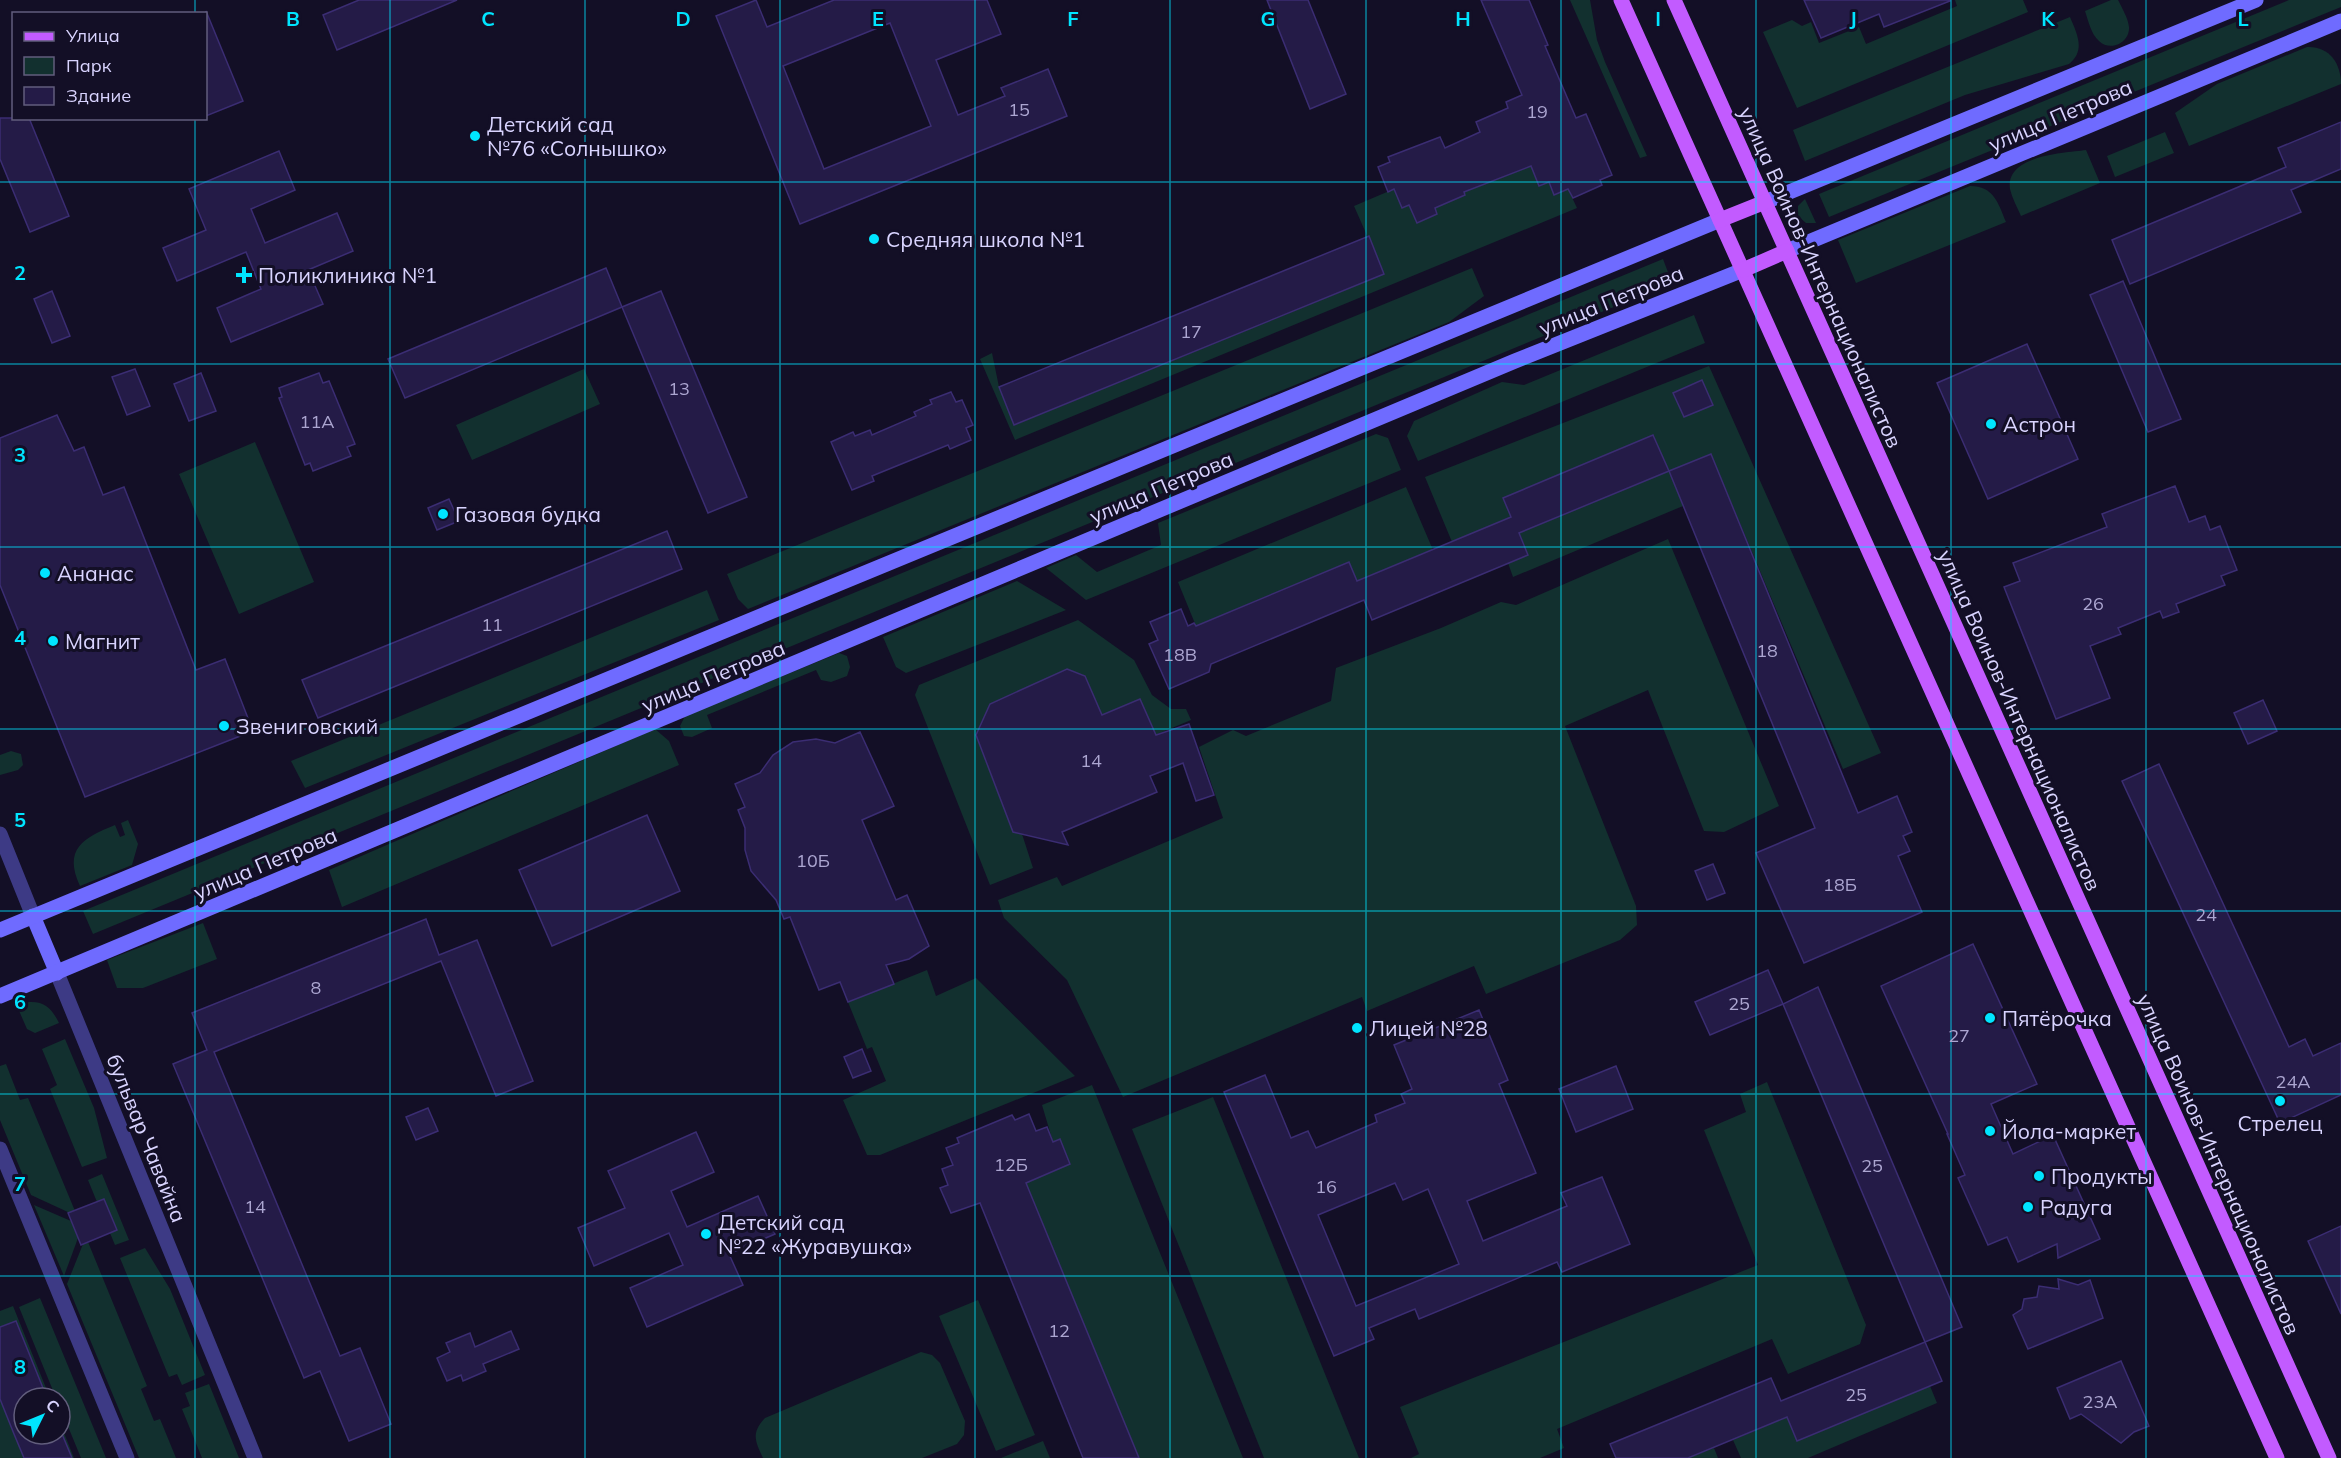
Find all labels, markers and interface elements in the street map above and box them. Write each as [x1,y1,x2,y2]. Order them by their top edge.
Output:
text: B [286,6,300,31]
text: C [481,6,495,31]
text: D [675,6,691,31]
text: E [872,6,884,31]
text: F [1067,6,1079,31]
text: G [1261,6,1275,31]
text: H [1455,6,1471,31]
text: I [1655,6,1661,31]
text: J [1849,6,1857,31]
text: K [2041,6,2055,31]
text: L [2237,6,2249,31]
legend [12,12,207,120]
text: Улица [65,24,120,47]
text: Парк [66,54,112,77]
street label: улица Петрова [1984,73,2136,157]
text: Здание [66,84,131,107]
house number: 15 [1008,98,1030,121]
house number: 19 [1526,100,1548,123]
street label: улица Воинов-Интернационалистов [1734,102,1908,452]
place label: Детский сад №76 «Солнышко» [487,111,667,161]
marker: Детский сад №76 «Солнышко» [468,129,482,143]
place label: Средняя школа №1 [886,226,1085,252]
marker: Средняя школа №1 [867,232,881,246]
street label: улица Петрова [1535,259,1687,341]
text: 2 [14,260,26,285]
place label: Поликлиника №1 [258,262,437,288]
marker: Поликлиника №1 [235,266,253,284]
house number: 17 [1180,320,1202,343]
house number: 13 [668,377,690,400]
house number: 11А [300,410,334,433]
place label: Астрон [2003,411,2076,437]
marker: Астрон [1984,417,1998,431]
text: 3 [14,442,26,467]
street label: улица Петрова [1085,445,1237,529]
place label: Газовая будка [455,501,601,527]
marker: Газовая будка [436,507,450,521]
street label: улица Воинов-Интернационалистов [1933,545,2107,895]
place label: Ананас [57,560,134,586]
marker: Ананас [38,566,52,580]
house number: 26 [2082,592,2104,615]
house number: 11 [481,613,503,636]
text: 4 [14,625,26,650]
place label: Магнит [65,628,140,654]
marker: Магнит [46,634,60,648]
street label: улица Петрова [637,634,789,718]
house number: 18 [1756,639,1778,662]
house number: 18В [1163,643,1197,666]
place label: Звениговский [236,713,378,739]
marker: Звениговский [217,719,231,733]
house number: 14 [1080,749,1102,772]
text: 5 [14,807,26,832]
street label: улица Петрова [189,821,341,905]
house number: 10Б [796,849,830,872]
house number: 18Б [1823,873,1857,896]
house number: 24 [2195,903,2217,926]
house number: 8 [311,976,321,999]
text: 6 [14,989,26,1014]
street label: улица Воинов-Интернационалистов [2132,989,2306,1339]
house number: 25 [1728,992,1750,1015]
place label: Пятёрочка [2002,1005,2112,1031]
marker: Пятёрочка [1983,1011,1997,1025]
place label: Лицей №28 [1369,1015,1488,1041]
marker: Лицей №28 [1350,1021,1364,1035]
house number: 27 [1948,1024,1970,1047]
street label: бульвар Чавайна [101,1050,193,1226]
house number: 24А [2276,1070,2310,1093]
marker: Стрелец [2273,1094,2287,1108]
place label: Стрелец [2237,1110,2323,1136]
place label: Йола-маркет [2002,1118,2136,1144]
marker: Йола-маркет [1983,1124,1997,1138]
house number: 12Б [994,1153,1028,1176]
house number: 25 [1861,1154,1883,1177]
place label: Продукты [2051,1163,2153,1189]
marker: Продукты [2032,1169,2046,1183]
text: 7 [14,1171,26,1196]
house number: 16 [1315,1175,1337,1198]
place label: Радуга [2040,1194,2113,1220]
house number: 14 [244,1195,266,1218]
marker: Радуга [2021,1200,2035,1214]
place label: Детский сад №22 «Журавушка» [718,1209,912,1259]
marker: Детский сад №22 «Журавушка» [699,1227,713,1241]
house number: 12 [1048,1319,1070,1342]
text: 8 [14,1354,26,1379]
house number: 25 [1845,1383,1867,1406]
north arrow [12,1386,72,1446]
house number: 23А [2083,1390,2117,1413]
text: С [42,1395,64,1417]

